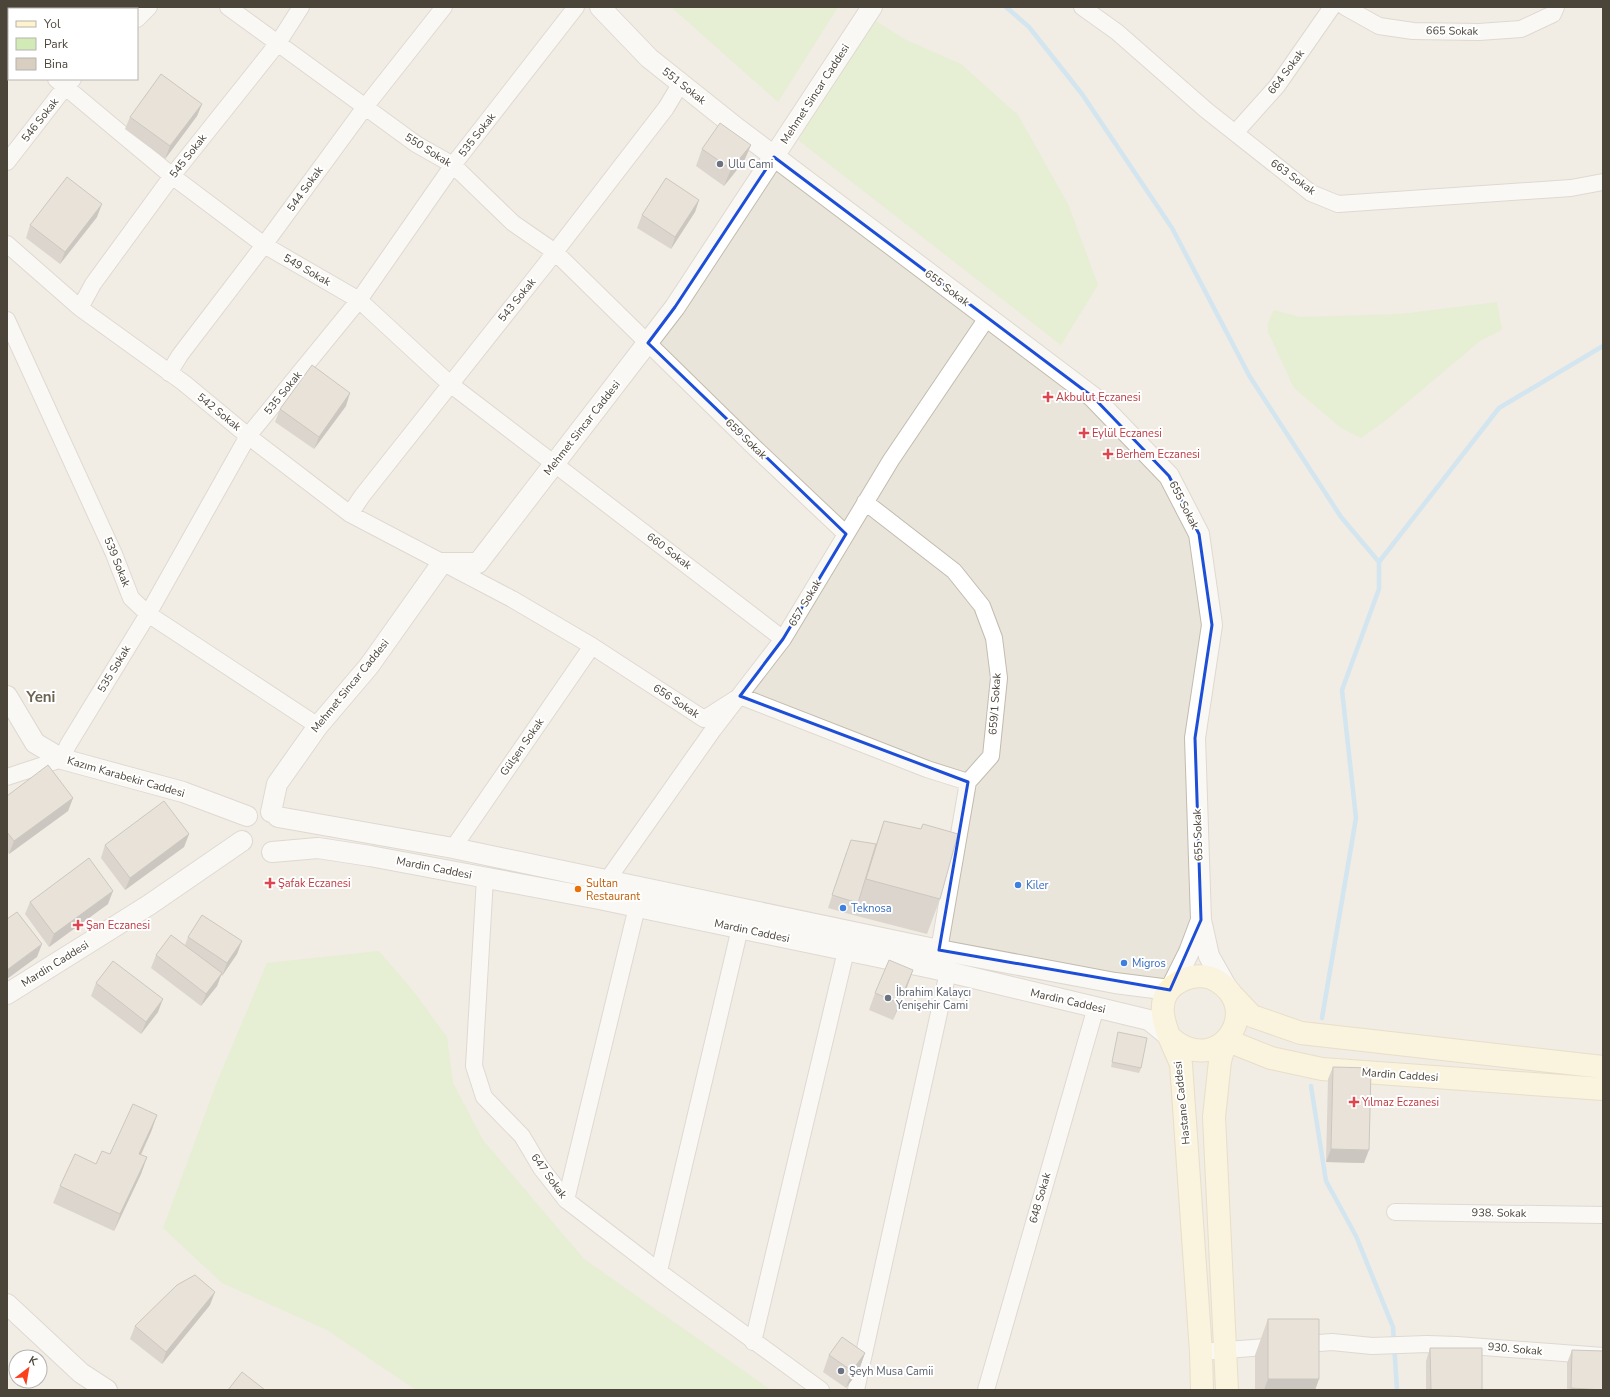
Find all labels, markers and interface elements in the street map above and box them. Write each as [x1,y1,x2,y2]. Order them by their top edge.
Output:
legend [8,8,138,80]
text: Yol [43,16,61,32]
street label: 665 Sokak [1426,23,1479,39]
text: Park [44,36,69,52]
street label: Mehmet Sincar Caddesi [777,41,853,147]
street label: 664 Sokak [1264,46,1308,97]
text: Bina [44,56,68,72]
street label: 551 Sokak [659,64,710,108]
street label: 546 Sokak [18,94,62,145]
street label: 535 Sokak [455,109,499,160]
street label: 545 Sokak [166,130,210,181]
street label: 550 Sokak [402,130,455,170]
street label: 663 Sokak [1267,156,1319,199]
place label: Ulu Cami [728,157,773,172]
marker: Ulu Cami [715,159,725,169]
street label: 544 Sokak [284,163,327,215]
street label: 549 Sokak [281,250,334,290]
street label: 655 Sokak [922,266,973,310]
street label: 543 Sokak [495,275,540,325]
street label: 535 Sokak [261,368,306,418]
street label: Mehmet Sincar Caddesi [540,378,624,478]
street label: 542 Sokak [194,390,244,435]
place label: Akbulut Eczanesi [1056,390,1140,405]
marker: Akbulut Eczanesi [1043,392,1053,402]
street label: 659 Sokak [722,415,770,463]
place label: Eylül Eczanesi [1092,426,1162,441]
marker: Eylül Eczanesi [1079,428,1089,438]
place label: Berhem Eczanesi [1116,447,1200,462]
marker: Berhem Eczanesi [1103,449,1113,459]
street label: 655 Sokak [1165,478,1203,532]
street label: 660 Sokak [644,529,695,573]
street label: 539 Sokak [100,535,134,590]
street label: 657 Sokak [785,576,825,629]
street label: Mehmet Sincar Caddesi [308,636,392,736]
street label: 535 Sokak [94,642,134,695]
street label: 659/1 Sokak [985,672,1005,735]
street label: 656 Sokak [650,680,702,722]
district label: Yeni [26,687,55,707]
street label: Gülşen Sokak [497,715,548,779]
street label: Kazım Karabekir Caddesi [65,753,187,801]
street label: 655 Sokak [1190,808,1206,861]
street label: Mardin Caddesi [395,853,473,883]
place label: Şafak Eczanesi [278,876,351,891]
place label: Sultan Restaurant [586,876,640,904]
marker: Şafak Eczanesi [265,878,275,888]
place label: Kiler [1026,878,1048,893]
marker: Kiler [1013,880,1023,890]
marker: Sultan Restaurant [573,884,583,894]
place label: Teknosa [851,901,892,916]
marker: Teknosa [838,903,848,913]
street label: Mardin Caddesi [713,916,791,946]
place label: Şan Eczanesi [86,918,150,933]
marker: Şan Eczanesi [73,920,83,930]
street label: Mardin Caddesi [18,937,92,991]
place label: Migros [1132,956,1166,971]
marker: Migros [1119,958,1129,968]
place label: İbrahim Kalaycı Yenişehir Cami [895,985,971,1013]
street label: Mardin Caddesi [1029,985,1107,1017]
marker: İbrahim Kalaycı Yenişehir Cami [883,993,893,1003]
street label: Hastane Caddesi [1170,1061,1194,1145]
street label: Mardin Caddesi [1361,1065,1439,1085]
place label: Yılmaz Eczanesi [1361,1095,1439,1110]
marker: Yılmaz Eczanesi [1349,1097,1359,1107]
street label: 647 Sokak [528,1150,571,1202]
street label: 648 Sokak [1026,1170,1055,1225]
street label: 938. Sokak [1471,1205,1527,1221]
street label: 930. Sokak [1487,1339,1543,1359]
north arrow [8,1349,48,1389]
text: K [26,1353,40,1370]
place label: Şeyh Musa Camii [849,1364,933,1379]
marker: Şeyh Musa Camii [836,1366,846,1376]

